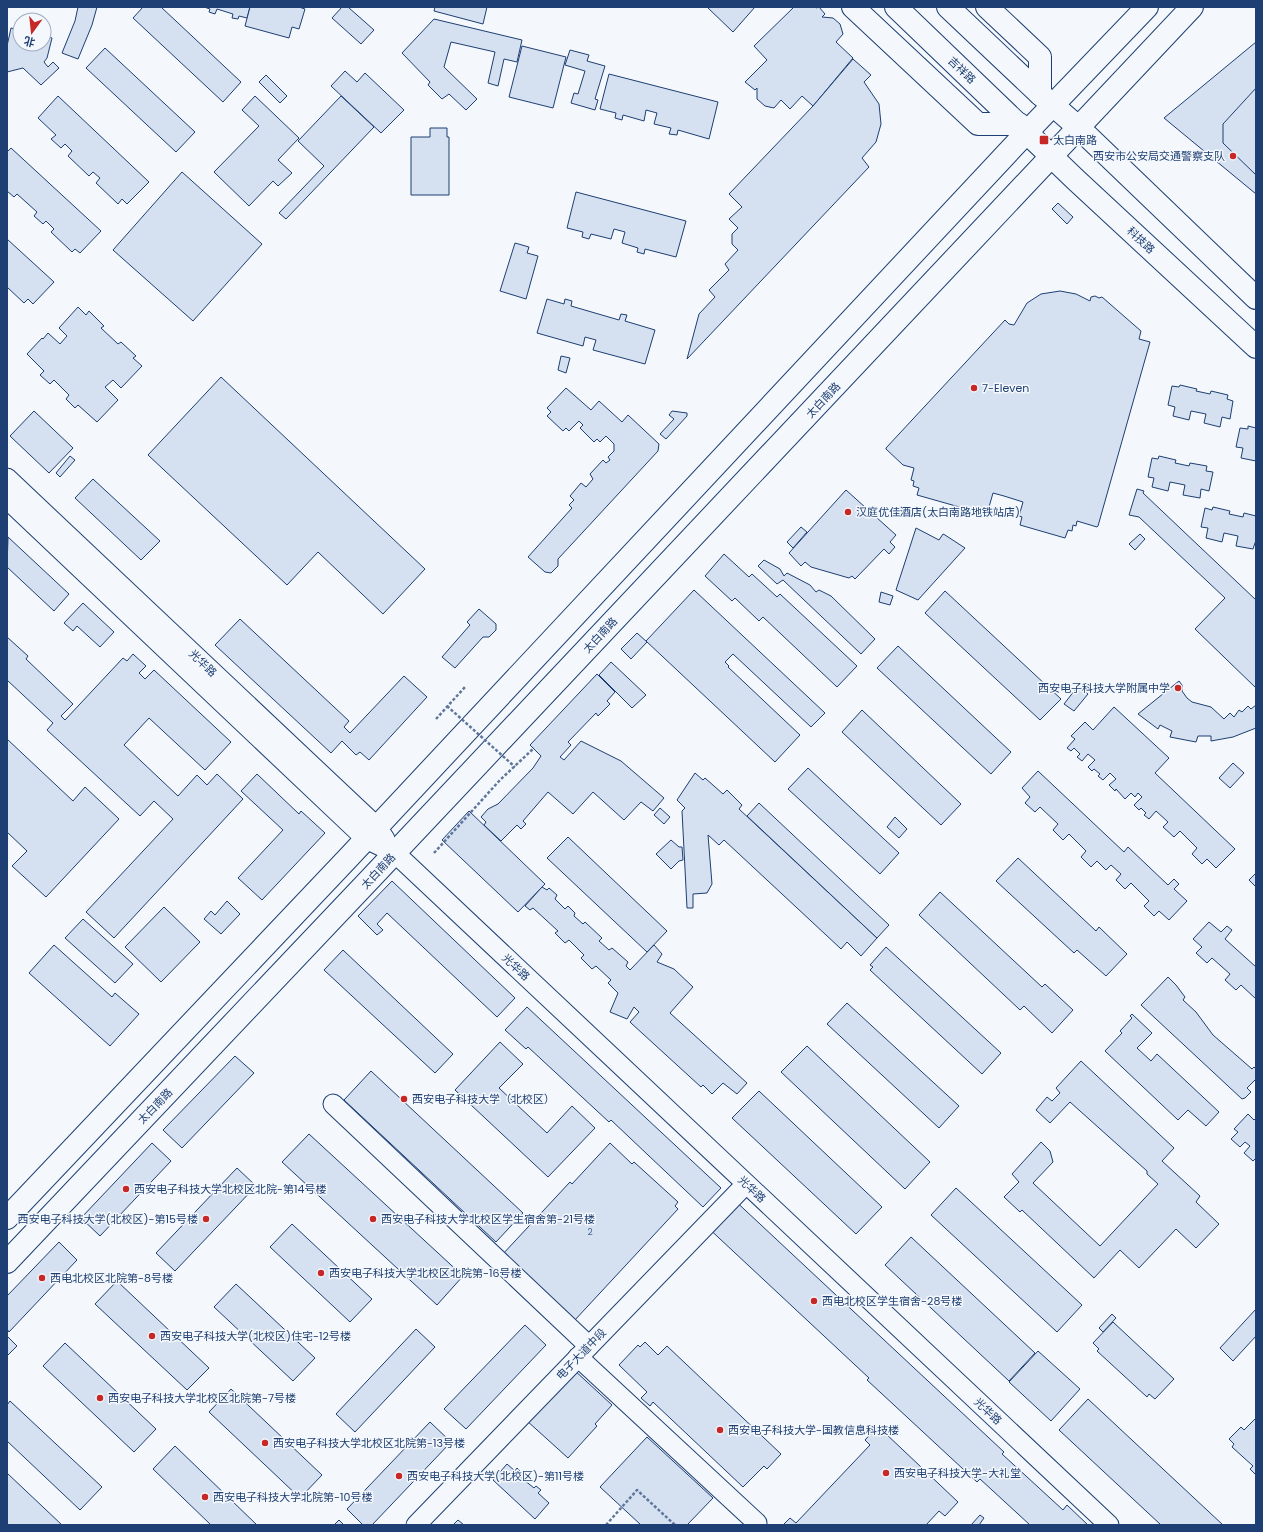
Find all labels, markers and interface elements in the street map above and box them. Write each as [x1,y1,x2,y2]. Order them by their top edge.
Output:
north arrow [12,12,52,52]
text: 北 [22,33,37,51]
street label: 吉祥路 [945,53,979,87]
place label: 太白南路 [1053,132,1097,148]
marker: 太白南路 [1038,134,1050,146]
place label: 西安市公安局交通警察支队 [1093,148,1225,164]
marker: 西安市公安局交通警察支队 [1228,151,1238,161]
street label: 科技路 [1123,223,1159,257]
street label: 太白南路 [802,378,844,422]
place label: 7-Eleven [982,380,1029,396]
marker: 7-Eleven [969,383,979,393]
place label: 汉庭优佳酒店(太白南路地铁站店) [856,504,1020,520]
marker: 汉庭优佳酒店(太白南路地铁站店) [843,507,853,517]
street label: 太白南路 [579,613,621,657]
street label: 光华路 [186,646,220,680]
place label: 西安电子科技大学附属中学 [1038,680,1170,696]
marker: 西安电子科技大学附属中学 [1173,683,1183,693]
street label: 太白南路 [357,849,399,893]
street label: 光华路 [498,950,534,984]
street label: 太白南路 [134,1085,176,1127]
place label: 西安电子科技大学（北校区） [412,1091,555,1107]
marker: 西安电子科技大学（北校区） [399,1094,409,1104]
street label: 光华路 [734,1172,770,1206]
place label: 西安电子科技大学北校区北院-第14号楼 [134,1181,327,1197]
marker: 西安电子科技大学北校区北院-第14号楼 [121,1184,131,1194]
place label: 西安电子科技大学(北校区)-第15号楼 [18,1211,198,1227]
place label: 西安电子科技大学北校区学生宿舍第-21号楼 [381,1211,595,1227]
marker: 西安电子科技大学(北校区)-第15号楼 [201,1214,211,1224]
marker: 西安电子科技大学北校区学生宿舍第-21号楼 [368,1214,378,1224]
house number: 2 [587,1226,593,1238]
place label: 西安电子科技大学北校区北院第-16号楼 [329,1265,522,1281]
marker: 西安电子科技大学北校区北院第-16号楼 [316,1268,326,1278]
place label: 西电北校区北院第-8号楼 [50,1270,173,1286]
marker: 西电北校区北院第-8号楼 [37,1273,47,1283]
place label: 西电北校区学生宿舍-28号楼 [822,1293,962,1309]
marker: 西电北校区学生宿舍-28号楼 [809,1296,819,1306]
street label: 电子大道中段 [552,1325,610,1383]
place label: 西安电子科技大学(北校区)住宅-12号楼 [160,1328,351,1344]
marker: 西安电子科技大学(北校区)住宅-12号楼 [147,1331,157,1341]
place label: 西安电子科技大学北校区北院第-7号楼 [108,1390,296,1406]
marker: 西安电子科技大学北校区北院第-7号楼 [95,1393,105,1403]
street label: 光华路 [970,1394,1006,1428]
place label: 西安电子科技大学-国教信息科技楼 [728,1422,899,1438]
marker: 西安电子科技大学-国教信息科技楼 [715,1425,725,1435]
place label: 西安电子科技大学北校区北院第-13号楼 [273,1435,465,1451]
marker: 西安电子科技大学北校区北院第-13号楼 [260,1438,270,1448]
place label: 西安电子科技大学-大礼堂 [894,1465,1021,1481]
place label: 西安电子科技大学(北校区)-第11号楼 [407,1468,584,1484]
marker: 西安电子科技大学-大礼堂 [881,1468,891,1478]
marker: 西安电子科技大学(北校区)-第11号楼 [394,1471,404,1481]
place label: 西安电子科技大学北院第-10号楼 [213,1489,373,1505]
marker: 西安电子科技大学北院第-10号楼 [200,1492,210,1502]

